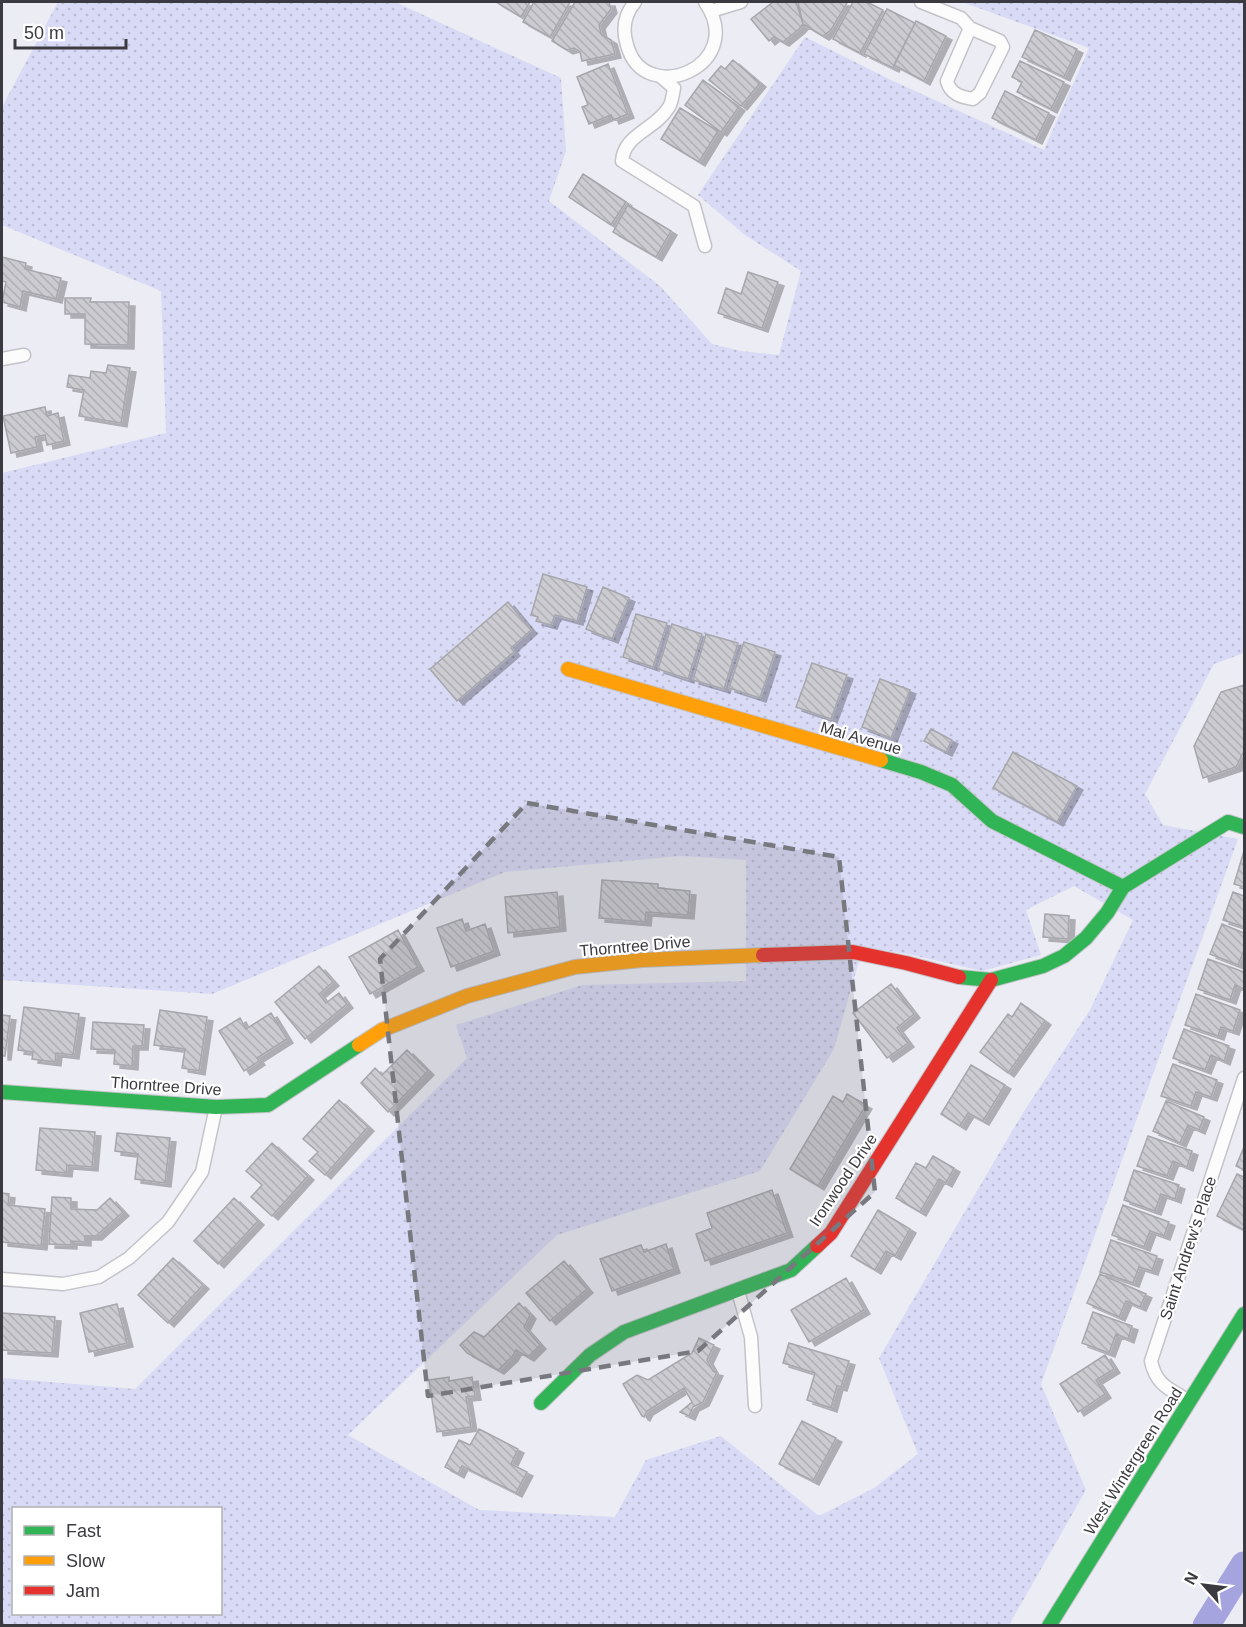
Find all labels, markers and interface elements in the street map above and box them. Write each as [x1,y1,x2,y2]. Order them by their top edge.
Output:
scale bar [15,12,126,50]
text: 50 m [24,23,64,43]
street label: Mai Avenue [819,718,903,758]
street label: Thorntree Drive [579,933,691,959]
street label: Thorntree Drive [110,1074,222,1098]
street label: Ironwood Drive [806,1131,880,1229]
street label: Saint Andrew's Place [1157,1174,1219,1322]
street label: West Wintergreen Road [1081,1384,1185,1538]
legend [12,1507,222,1615]
text: Fast [66,1521,101,1541]
text: Slow [66,1551,106,1571]
north arrow [1174,1555,1234,1615]
text: N [1181,1569,1201,1587]
text: Jam [66,1581,100,1601]

